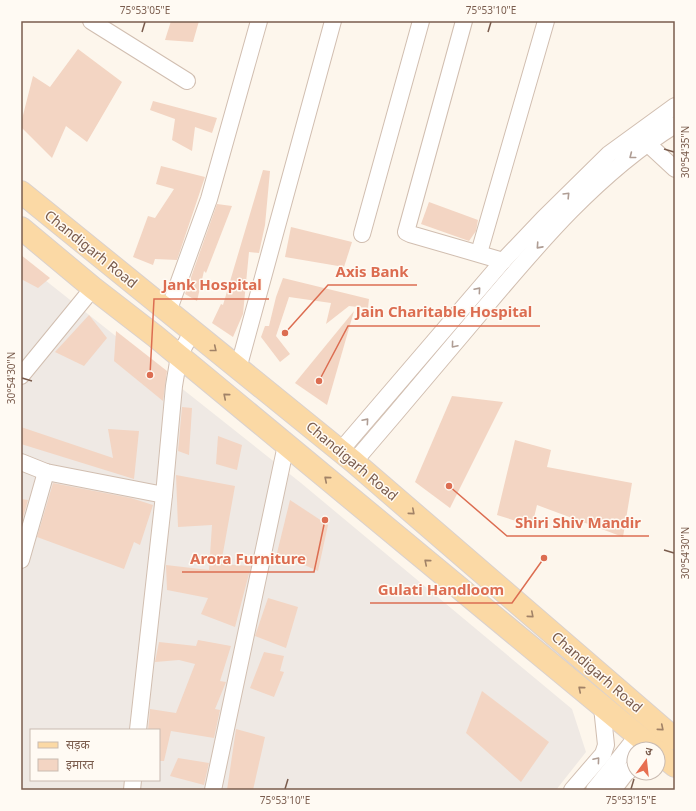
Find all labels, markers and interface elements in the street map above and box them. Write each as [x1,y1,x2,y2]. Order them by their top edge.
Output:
text: 75°53'05"E [120,3,170,17]
text: 75°53'10"E [466,3,516,17]
text: 30°54'35"N [678,126,692,178]
one-way arrow [629,151,636,158]
one-way arrow [562,192,569,200]
street label: Chandigarh Road [41,205,142,292]
one-way arrow [536,241,543,249]
callout: Axis Bank [328,258,417,285]
text: Axis Bank [336,261,409,281]
callout: Jank Hospital [154,272,269,299]
text: Jank Hospital [160,274,262,294]
one-way arrow [474,288,481,295]
callout: Jain Charitable Hospital [348,299,540,326]
text: Jain Charitable Hospital [354,301,532,321]
one-way arrow [451,340,458,347]
one-way arrow [209,345,217,352]
text: 30°54'30"N [4,352,18,404]
one-way arrow [224,393,231,400]
street label: Chandigarh Road [302,417,402,505]
one-way arrow [361,418,368,425]
one-way arrow [324,476,331,483]
one-way arrow [407,507,415,514]
callout: Shiri Shiv Mandir [507,509,649,536]
text: Shiri Shiv Mandir [515,512,641,532]
text: 30°54'30"N [678,527,692,579]
callout: Arora Furniture [182,545,314,572]
text: Arora Furniture [190,548,306,568]
one-way arrow [424,559,431,566]
callout: Gulati Handloom [370,576,512,603]
text: Gulati Handloom [378,579,504,599]
one-way arrow [527,610,534,617]
street label: Chandigarh Road [548,627,647,716]
one-way arrow [578,687,585,694]
one-way arrow [657,723,664,730]
legend [30,729,160,781]
text: सड़क [66,736,91,753]
north arrow [626,741,666,781]
text: उ [644,743,654,759]
text: इमारत [66,756,95,773]
one-way arrow [592,758,599,765]
text: 75°53'10"E [260,793,310,807]
text: 75°53'15"E [606,793,656,807]

